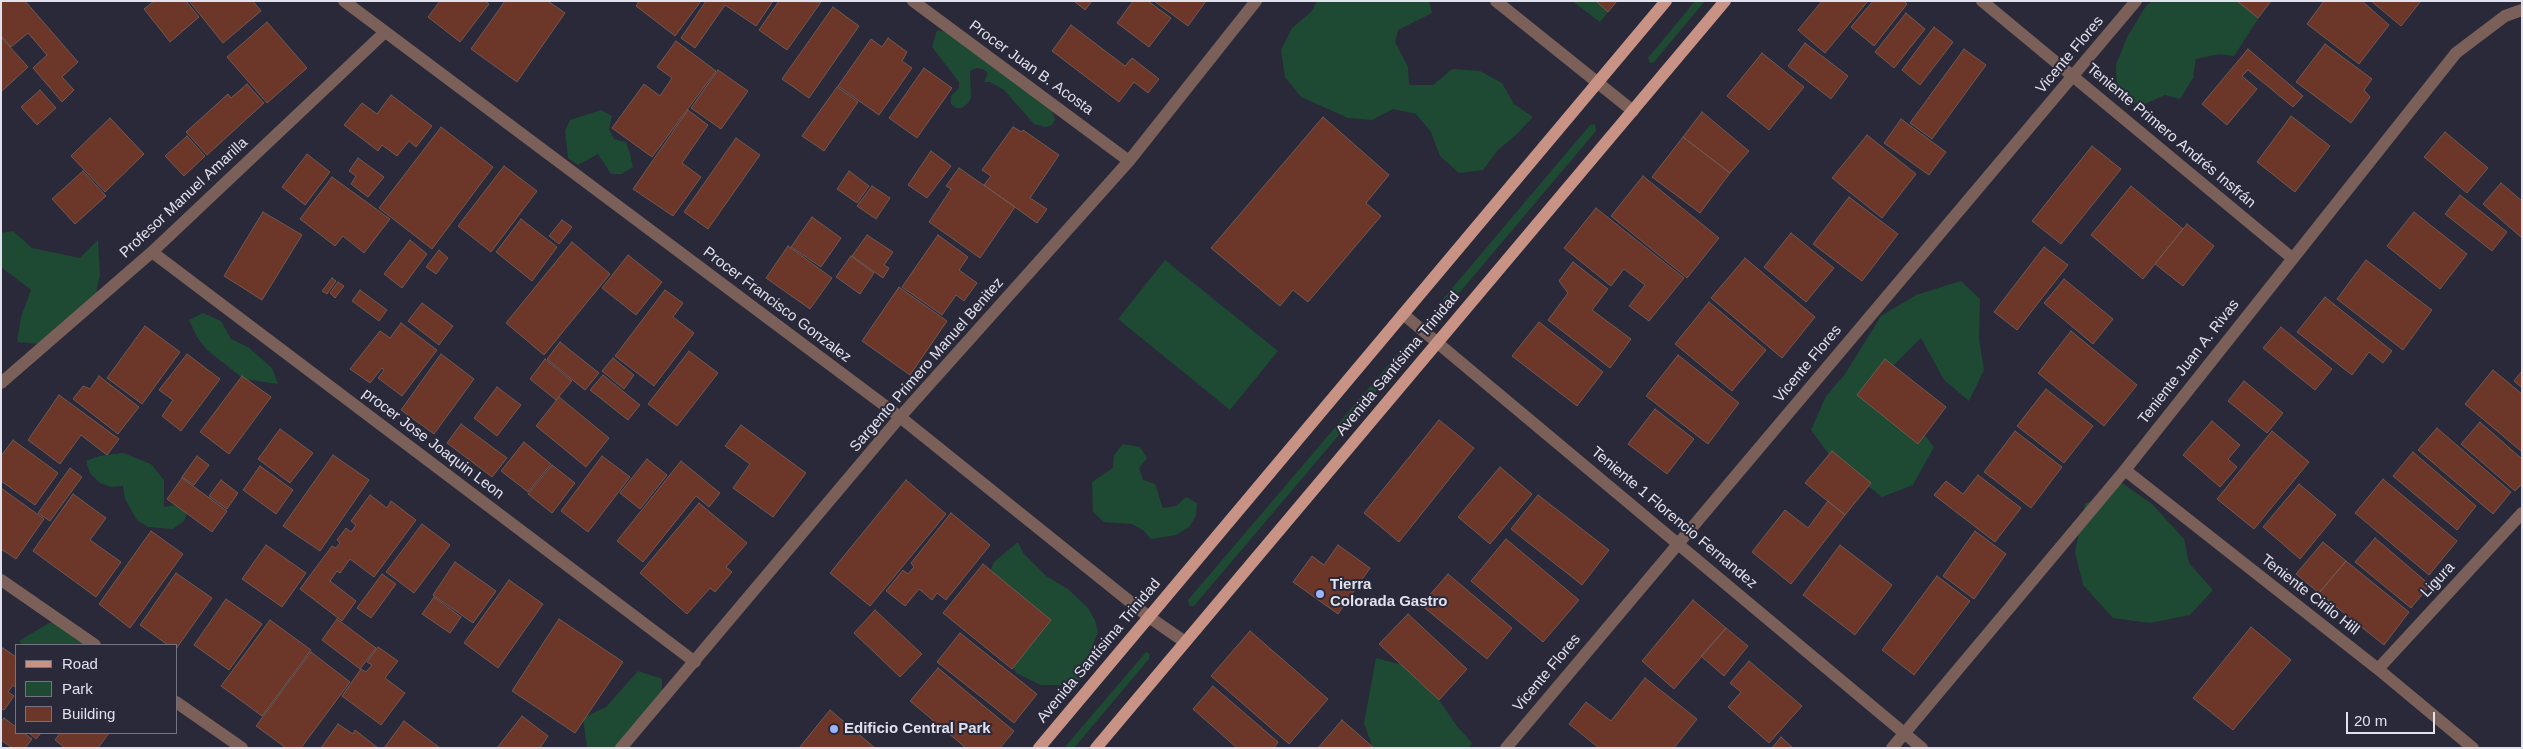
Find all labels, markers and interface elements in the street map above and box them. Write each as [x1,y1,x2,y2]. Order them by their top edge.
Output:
street label: Vicente Flores [2032,13,2108,97]
street label: Procer Juan B. Acosta [965,17,1097,119]
street label: Teniente Primero Andrés Insfrán [2083,60,2259,212]
street label: Profesor Manuel Amarilla [116,134,252,262]
street label: Procer Francisco Gonzalez [699,243,855,367]
street label: Sargento Primero Manuel Benitez [846,274,1008,456]
street label: Avenida Santísima Trinidad [1332,288,1464,440]
street label: Teniente Juan A. Rivas [2135,296,2243,428]
street label: Vicente Flores [1770,322,1846,406]
street label: procer Jose Joaquin Leon [359,385,507,503]
street label: Teniente 1 Florencio Fernandez [1587,443,1761,593]
street label: Teniente Cirilo Hill [2257,551,2363,639]
street label: Ligura [2417,559,2459,601]
street label: Avenida Santísima Trinidad [1033,575,1165,727]
place label: Tierra Colorada Gastro [1330,576,1448,611]
marker: Tierra Colorada Gastro [1314,588,1326,600]
street label: Vicente Flores [1509,631,1585,715]
legend [15,644,178,734]
text: Road [62,655,98,672]
text: Park [62,680,93,697]
scale bar [2348,702,2437,734]
text: Building [62,705,115,722]
text: 20 m [2354,712,2387,729]
place label: Edificio Central Park [844,720,991,738]
marker: Edificio Central Park [828,723,840,735]

